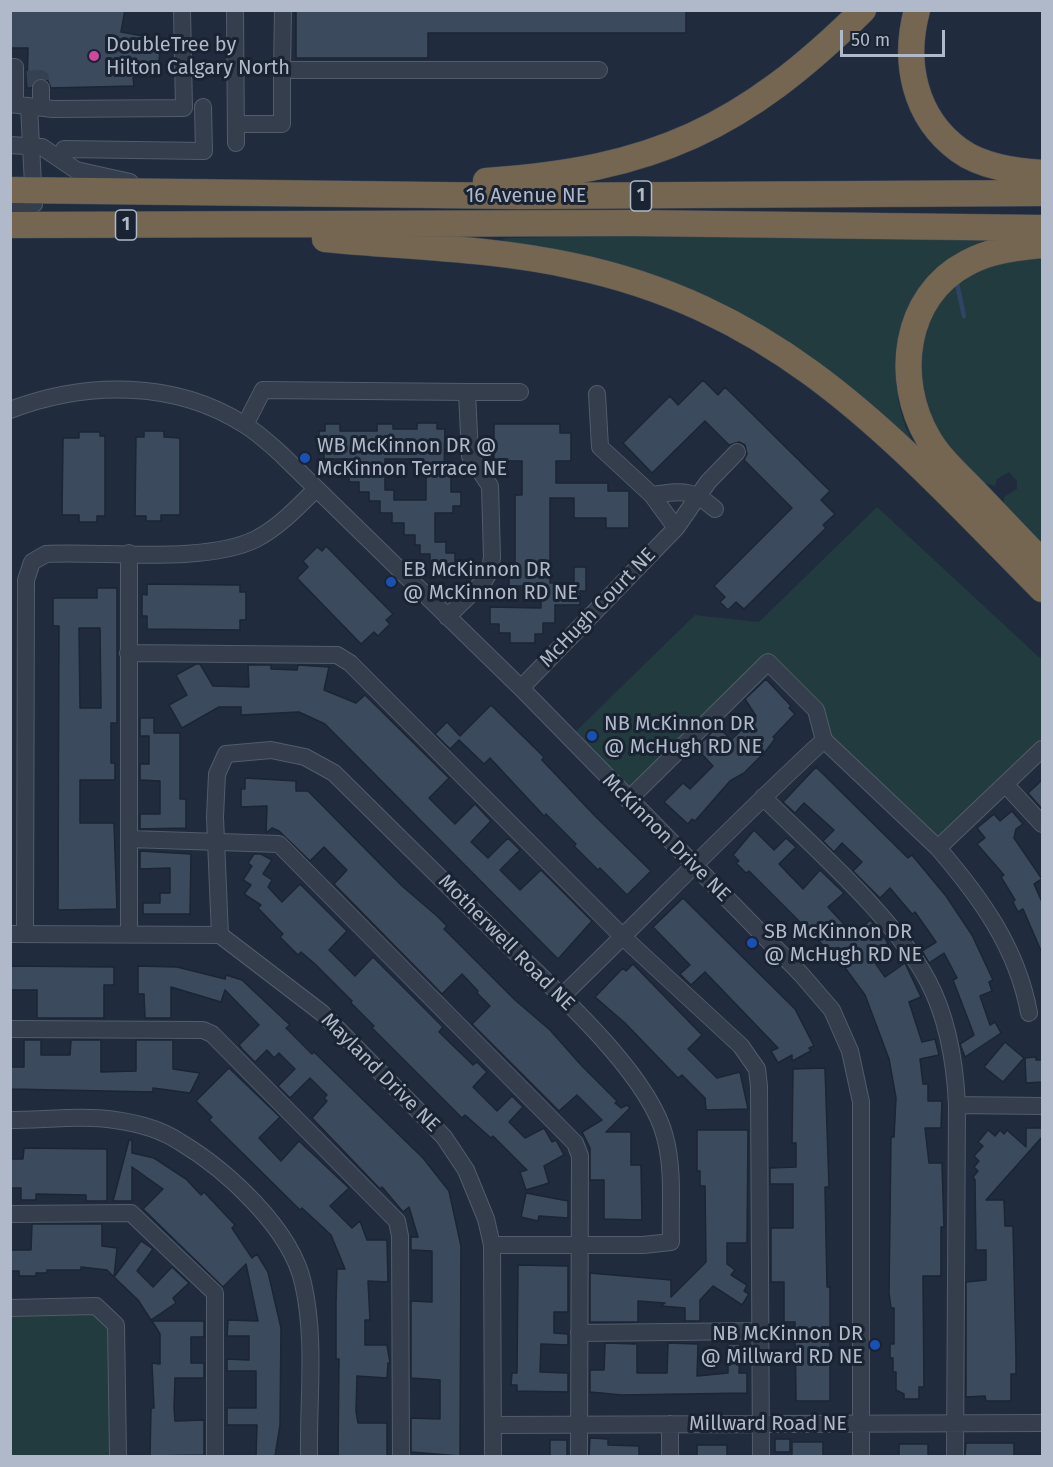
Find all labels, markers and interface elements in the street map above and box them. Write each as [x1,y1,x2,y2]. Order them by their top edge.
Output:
scale bar [843,18,948,56]
text: 50 m [851,29,890,51]
place label: DoubleTree by Hilton Calgary North [106,33,290,80]
marker: DoubleTree by Hilton Calgary North [87,49,101,63]
road number: 1 [630,181,652,211]
street label: 16 Avenue NE [466,184,586,208]
road number: 1 [116,210,136,240]
place label: WB McKinnon DR @ McKinnon Terrace NE [317,434,507,481]
marker: WB McKinnon DR @ McKinnon Terrace NE [298,451,312,465]
street label: McHugh Court NE [535,543,661,673]
place label: EB McKinnon DR @ McKinnon RD NE [403,558,578,605]
marker: EB McKinnon DR @ McKinnon RD NE [384,575,398,589]
place label: NB McKinnon DR @ McHugh RD NE [604,712,762,759]
marker: NB McKinnon DR @ McHugh RD NE [585,729,599,743]
street label: McKinnon Drive NE [597,769,735,907]
street label: Motherwell Road NE [433,870,579,1016]
place label: SB McKinnon DR @ McHugh RD NE [764,920,922,967]
marker: SB McKinnon DR @ McHugh RD NE [745,936,759,950]
street label: Mayland Drive NE [316,1009,444,1137]
place label: NB McKinnon DR @ Millward RD NE [700,1322,863,1369]
marker: NB McKinnon DR @ Millward RD NE [868,1338,882,1352]
street label: Millward Road NE [689,1412,847,1436]

